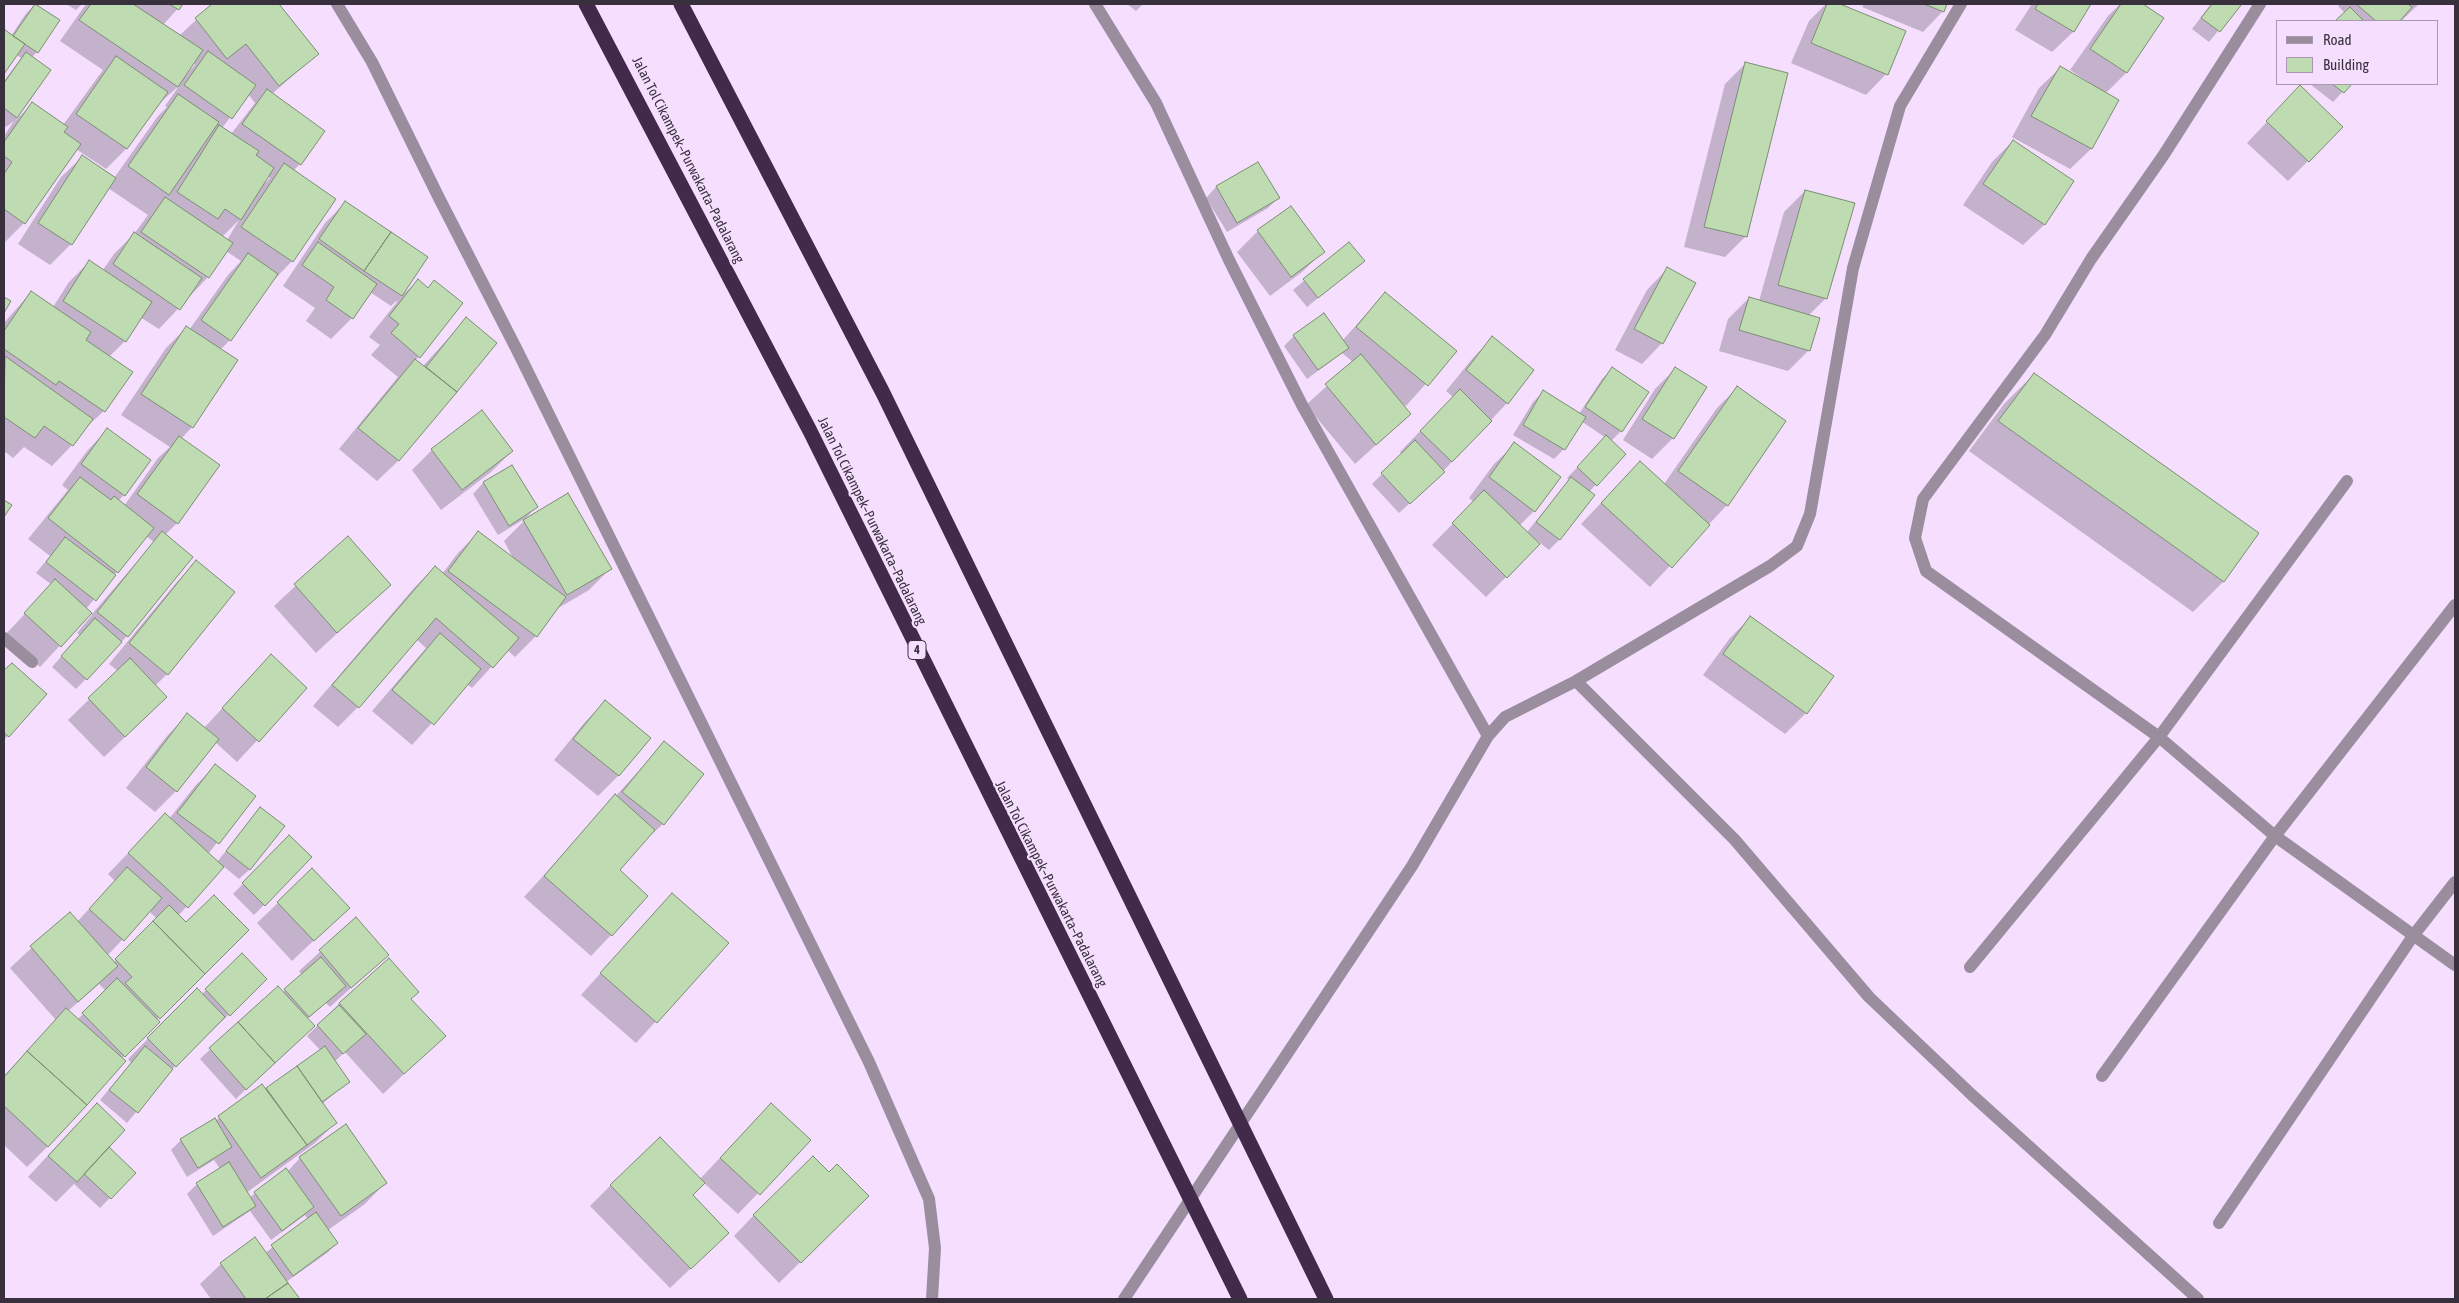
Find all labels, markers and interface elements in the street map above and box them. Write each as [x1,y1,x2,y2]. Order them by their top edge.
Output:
legend [2276,20,2439,85]
text: Road [2323,31,2352,48]
street label: Jalan Tol Cikampek–Purwakarta–Padalarang [628,54,748,266]
text: Building [2323,56,2369,73]
street label: Jalan Tol Cikampek–Purwakarta–Padalarang [814,414,930,628]
road number: 4 [908,640,926,660]
street label: Jalan Tol Cikampek–Purwakarta–Padalarang [991,778,1111,990]

